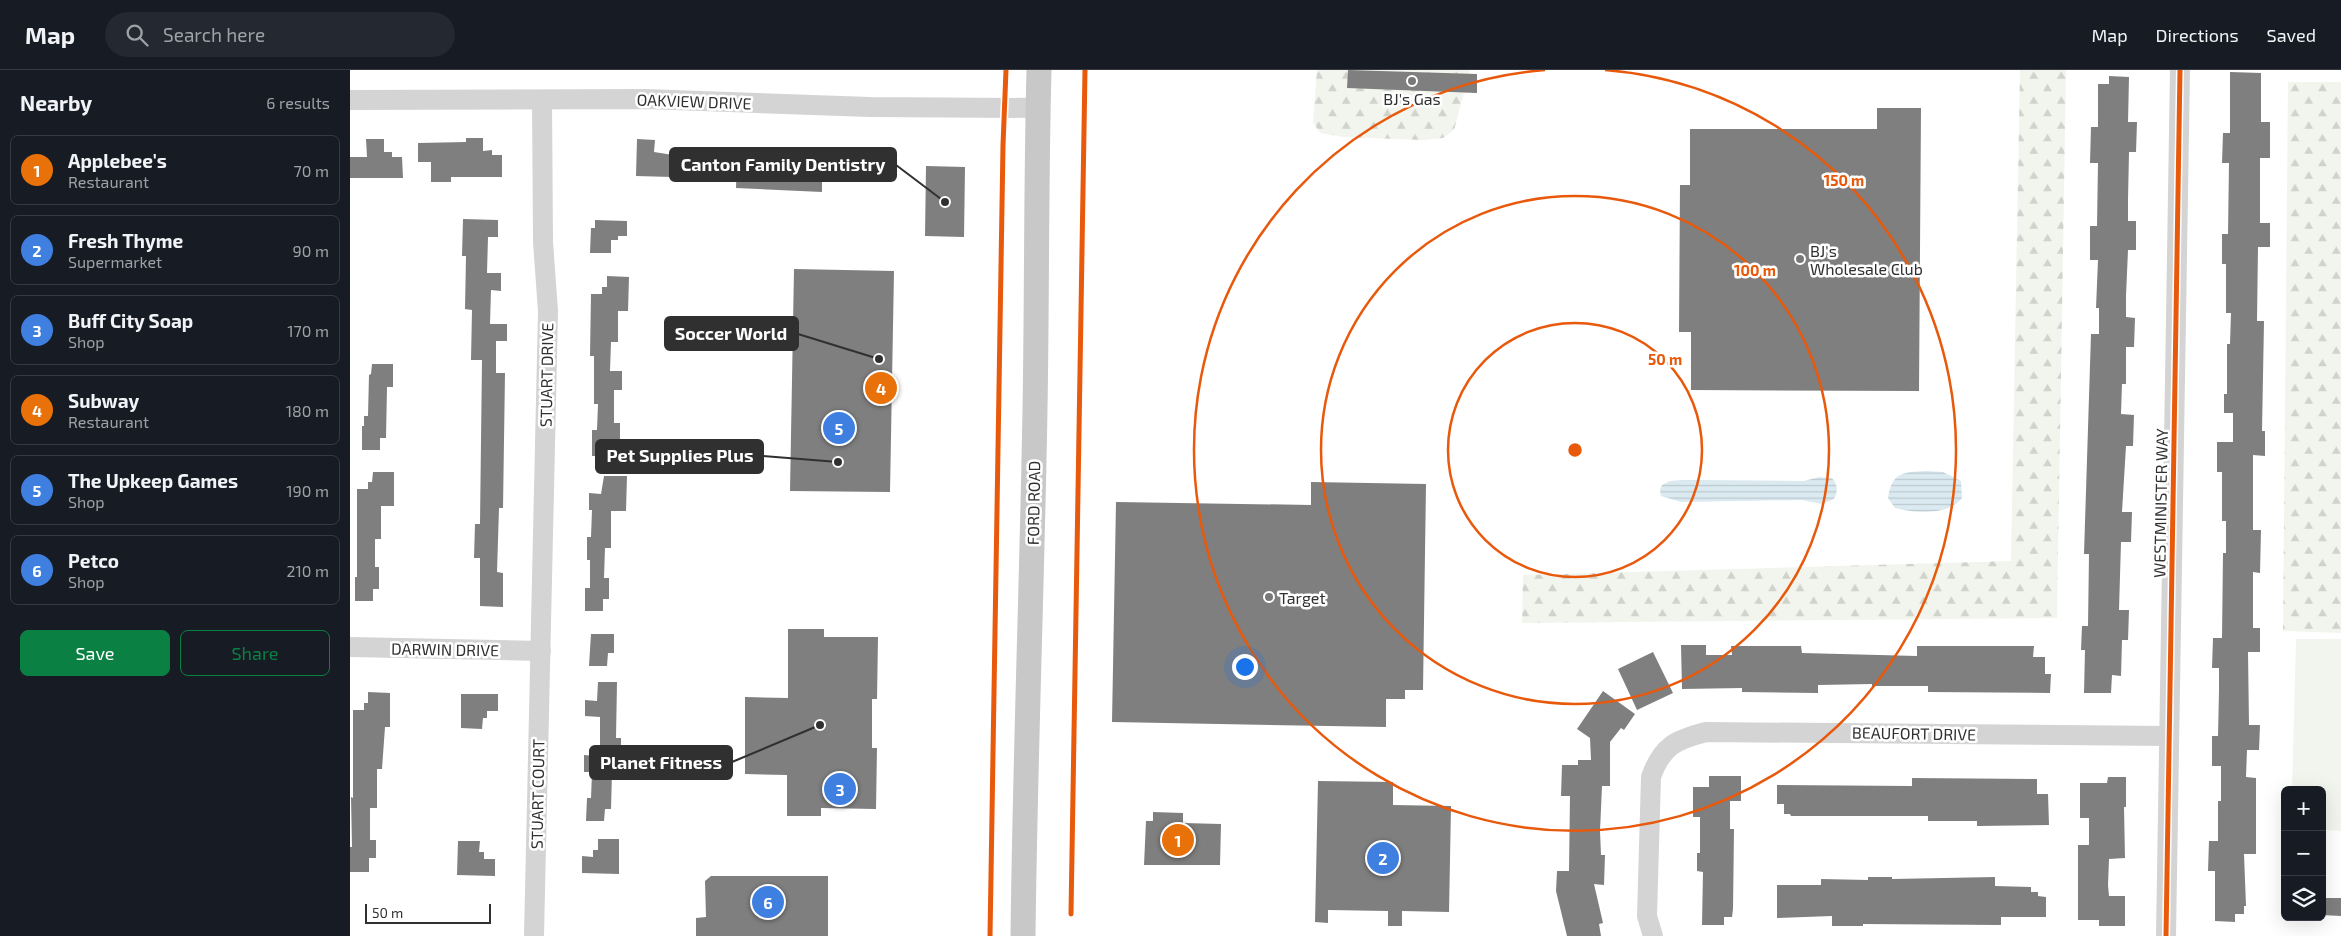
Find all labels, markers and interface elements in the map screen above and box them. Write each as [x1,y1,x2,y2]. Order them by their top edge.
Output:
search box [105,12,455,57]
text: Map [25,20,75,49]
icon: search [123,21,151,49]
text: Search here [163,23,265,46]
text: Map [2091,24,2128,46]
text: Directions [2156,24,2239,46]
text: Saved [2267,24,2316,46]
marker: BJ's Gas [1406,75,1418,87]
place label: BJ's Gas [1383,89,1441,108]
text: Nearby [20,90,92,115]
street label: OAKVIEW DRIVE [636,90,752,112]
text: 6 results [266,93,330,112]
callout: Canton Family Dentistry [670,148,896,181]
text: Applebee's [68,149,167,172]
text: Canton Family Dentistry [681,153,886,175]
text: 1 [34,161,40,180]
text: 70 m [294,161,329,180]
text: 150 m [1824,171,1864,189]
text: Restaurant [68,172,149,191]
text: Fresh Thyme [68,229,183,252]
text: 2 [32,241,42,260]
text: 90 m [293,241,329,260]
place label: BJ's Wholesale Club [1810,241,1923,278]
text: Supermarket [68,252,162,271]
marker: BJ's Wholesale Club [1794,253,1806,265]
text: 100 m [1734,261,1776,279]
text: Buff City Soap [68,309,193,332]
callout: Soccer World [665,317,798,350]
text: 3 [32,321,42,340]
text: 170 m [287,321,329,340]
text: Soccer World [675,322,787,344]
street label: STUART DRIVE [536,323,556,427]
text: Shop [68,332,105,351]
text: 50 m [1648,350,1682,368]
pin: 4 [865,369,897,407]
text: Subway [68,389,139,412]
text: 4 [32,401,42,420]
text: 180 m [286,401,329,420]
pin: 5 [823,409,855,447]
text: Restaurant [68,412,149,431]
street label: WESTMINISTER WAY [2149,428,2171,578]
callout: Pet Supplies Plus [596,440,763,473]
centre of rings [1566,441,1584,459]
text: Pet Supplies Plus [606,444,754,466]
street label: FORD ROAD [1023,461,1043,545]
text: The Upkeep Games [68,469,238,492]
text: 5 [33,481,41,500]
text: 190 m [286,481,329,500]
text: Shop [68,492,105,511]
text: Petco [68,549,119,572]
text: 6 [32,561,42,580]
text: 210 m [286,561,329,580]
text: Shop [68,572,105,591]
place label: Target [1279,588,1325,607]
marker: Target [1263,591,1275,603]
button: Save [20,630,170,676]
button: Share [180,630,330,676]
street label: DARWIN DRIVE [391,639,499,659]
your location [1232,654,1258,680]
street label: BEAUFORT DRIVE [1852,722,1976,744]
street label: STUART COURT [527,739,547,849]
callout: Planet Fitness [590,746,732,779]
text: Planet Fitness [600,751,722,773]
pin: 3 [824,770,856,808]
map controls [2281,786,2326,921]
button: + [2281,786,2326,831]
pin: 1 [1162,821,1194,859]
button: − [2281,831,2326,876]
pin: 2 [1367,839,1399,877]
button: layers [2281,876,2326,921]
pin: 6 [752,883,784,921]
scale bar [365,901,491,924]
text: 50 m [372,904,403,921]

